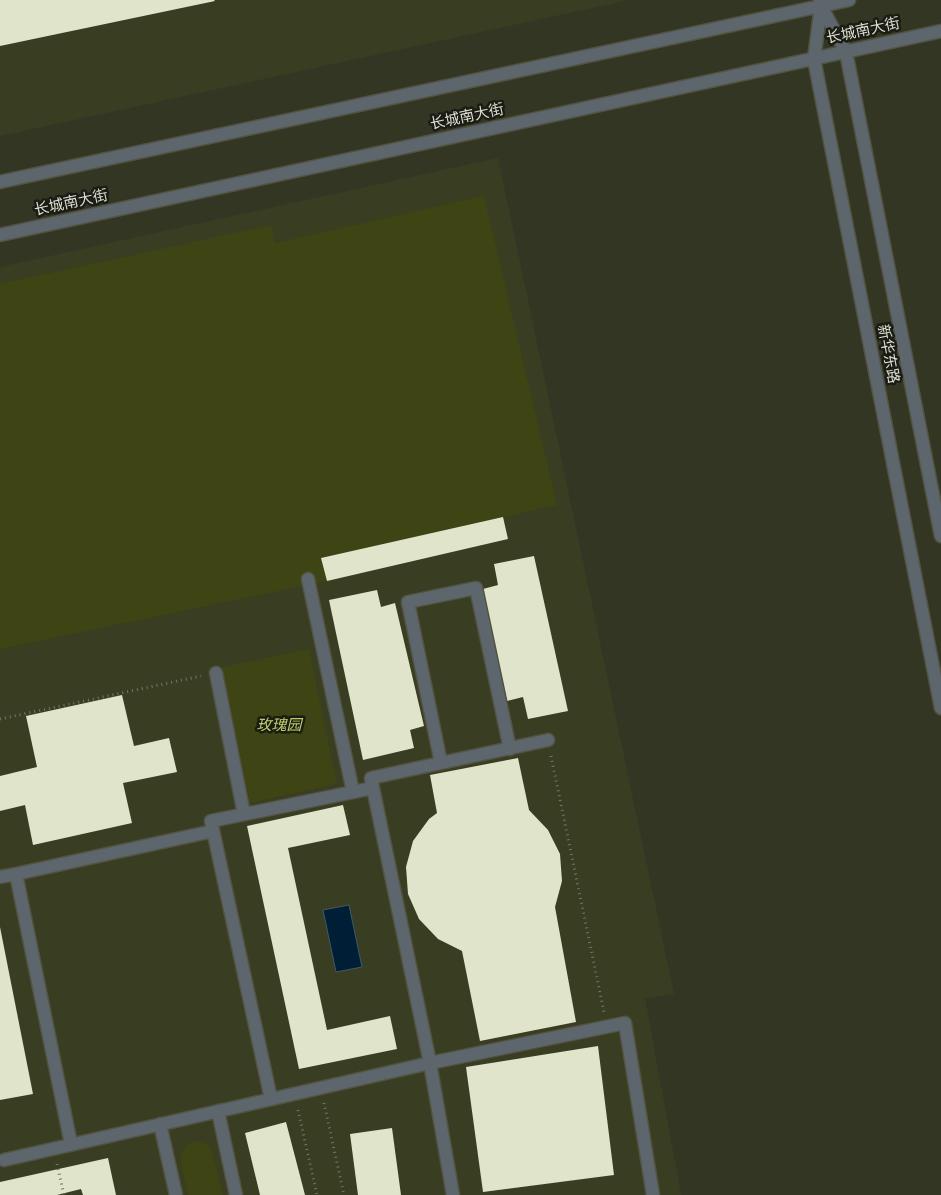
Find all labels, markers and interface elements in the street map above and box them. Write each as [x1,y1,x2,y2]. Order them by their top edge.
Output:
street label: 长城南大街 [824,14,902,48]
street label: 长城南大街 [428,100,506,134]
street label: 长城南大街 [32,186,110,220]
street label: 新华东路 [873,323,903,385]
park label: 玫瑰园 [257,717,301,735]

